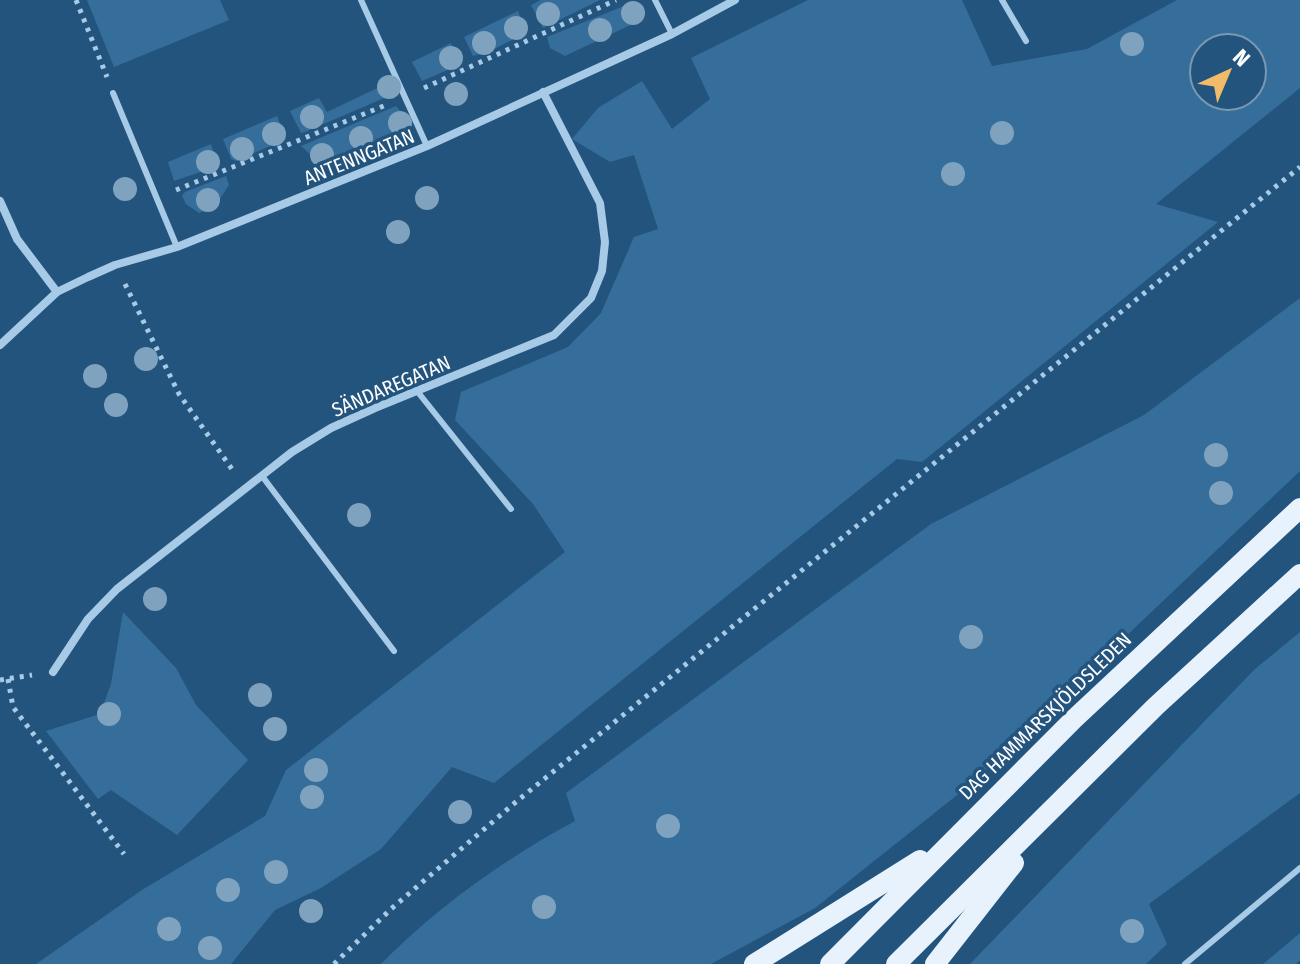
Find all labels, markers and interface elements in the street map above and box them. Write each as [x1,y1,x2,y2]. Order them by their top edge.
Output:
north arrow [1188,32,1268,112]
text: N [1227,44,1256,72]
street label: ANTENNGATAN [300,124,418,190]
street label: SÄNDAREGATAN [328,350,454,422]
street label: DAG HAMMARSKJÖLDSLEDEN [954,627,1136,805]

